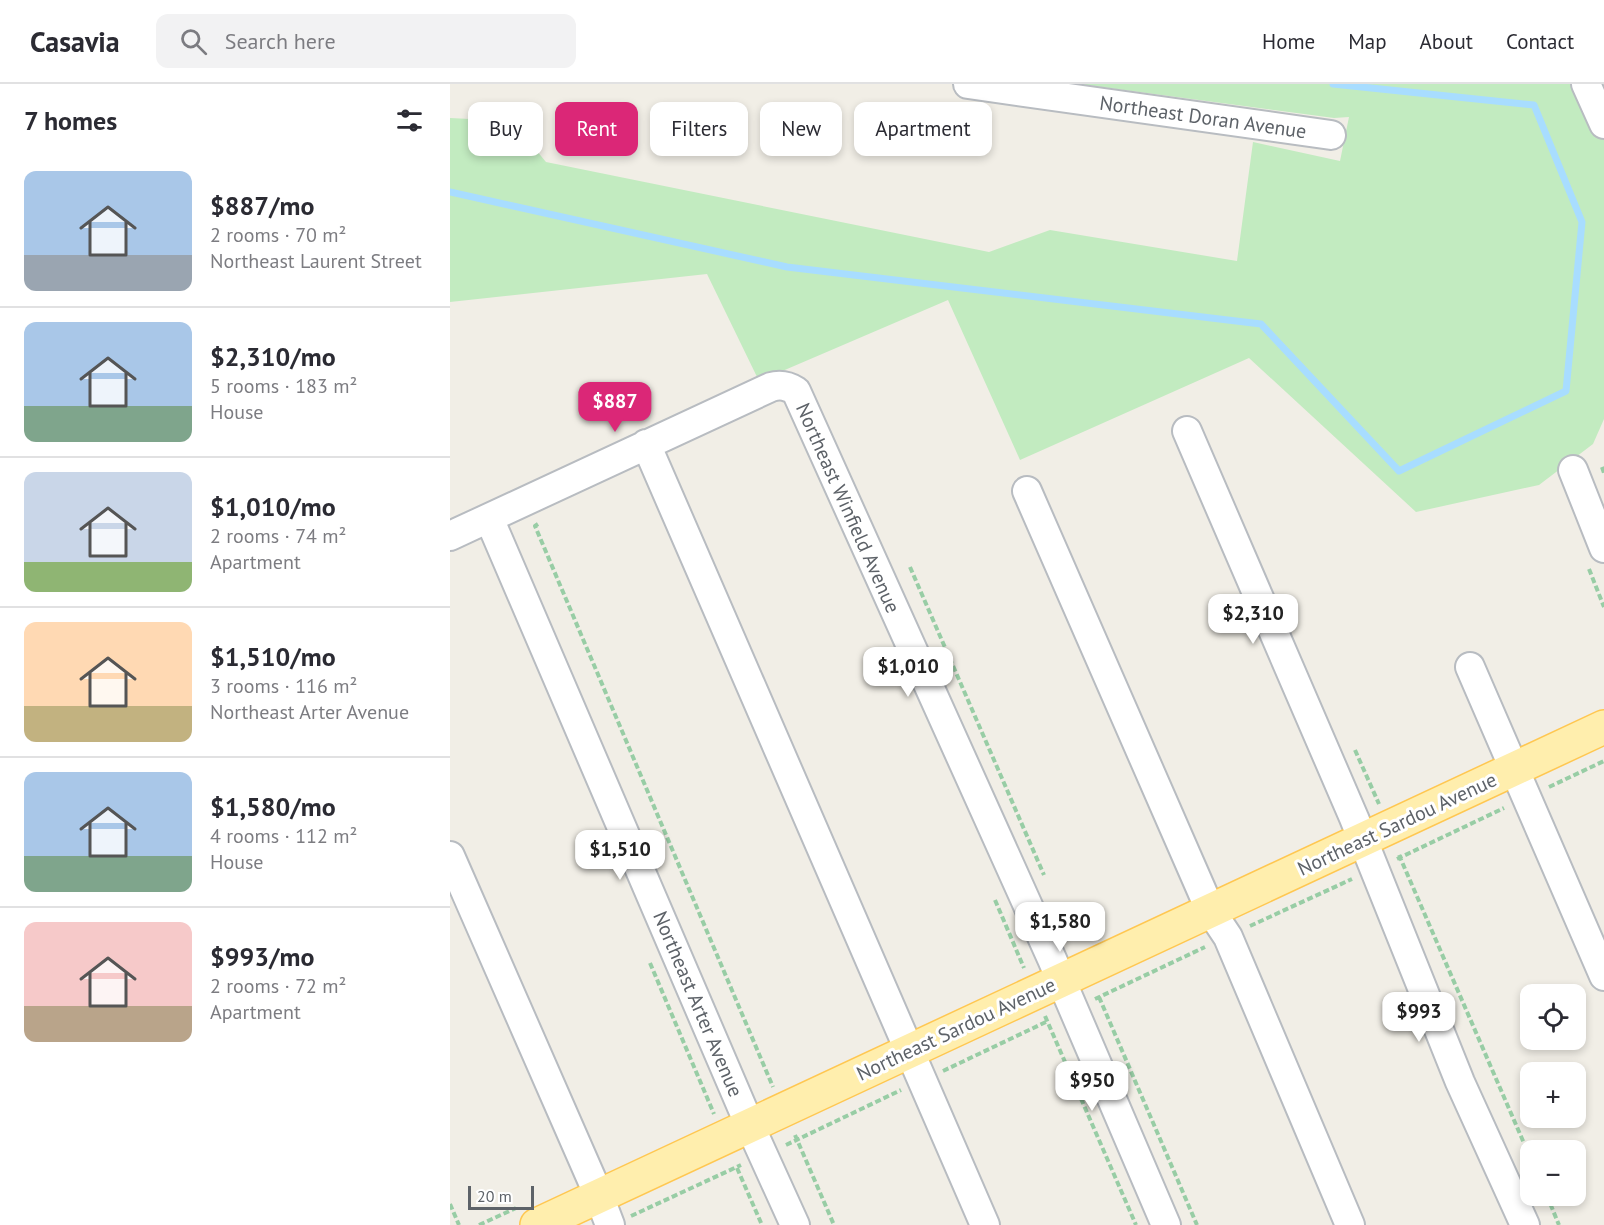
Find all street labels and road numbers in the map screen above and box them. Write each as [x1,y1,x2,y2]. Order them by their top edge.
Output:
street label: Northeast Doran Avenue [1098,90,1308,144]
street label: Northeast Winfield Avenue [790,399,906,617]
street label: Northeast Sardou Avenue [1293,766,1501,882]
street label: Northeast Arter Avenue [647,907,749,1101]
street label: Northeast Sardou Avenue [852,971,1060,1087]

